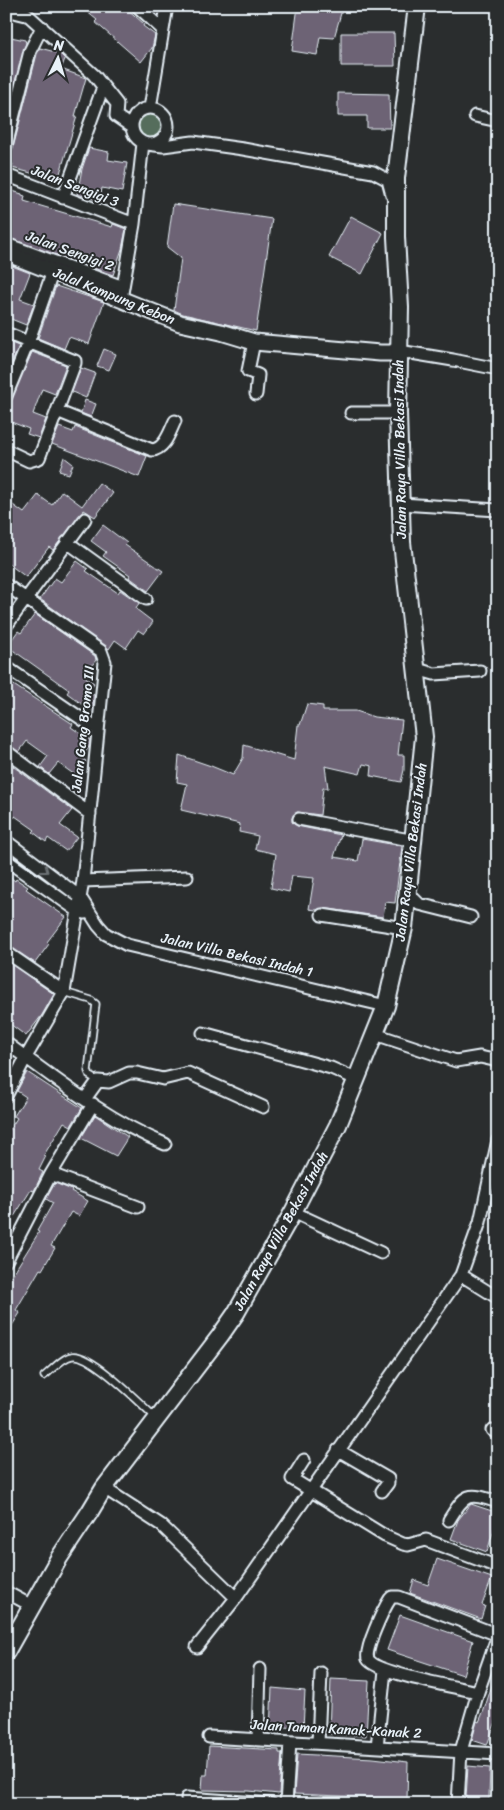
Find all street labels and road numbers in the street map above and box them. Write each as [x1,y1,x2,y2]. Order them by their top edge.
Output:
street label: Jalan Sengigi 3 [27,157,123,214]
street label: Jalan Sengigi 2 [21,223,118,279]
street label: Jalal Kampung Kebon [48,260,179,332]
street label: Jalan Raya Villa Bekasi Indah [386,359,414,540]
street label: Jalan Gang Bromo III [64,664,102,795]
street label: Jalan Raya Villa Bekasi Indah [388,762,434,943]
street label: Jalan Villa Bekasi Indah 1 [158,925,315,985]
street label: Jalan Raya Villa Bekasi Indah [226,1147,335,1316]
street label: Jalan Taman Kanak-Kanak 2 [249,1712,422,1746]

